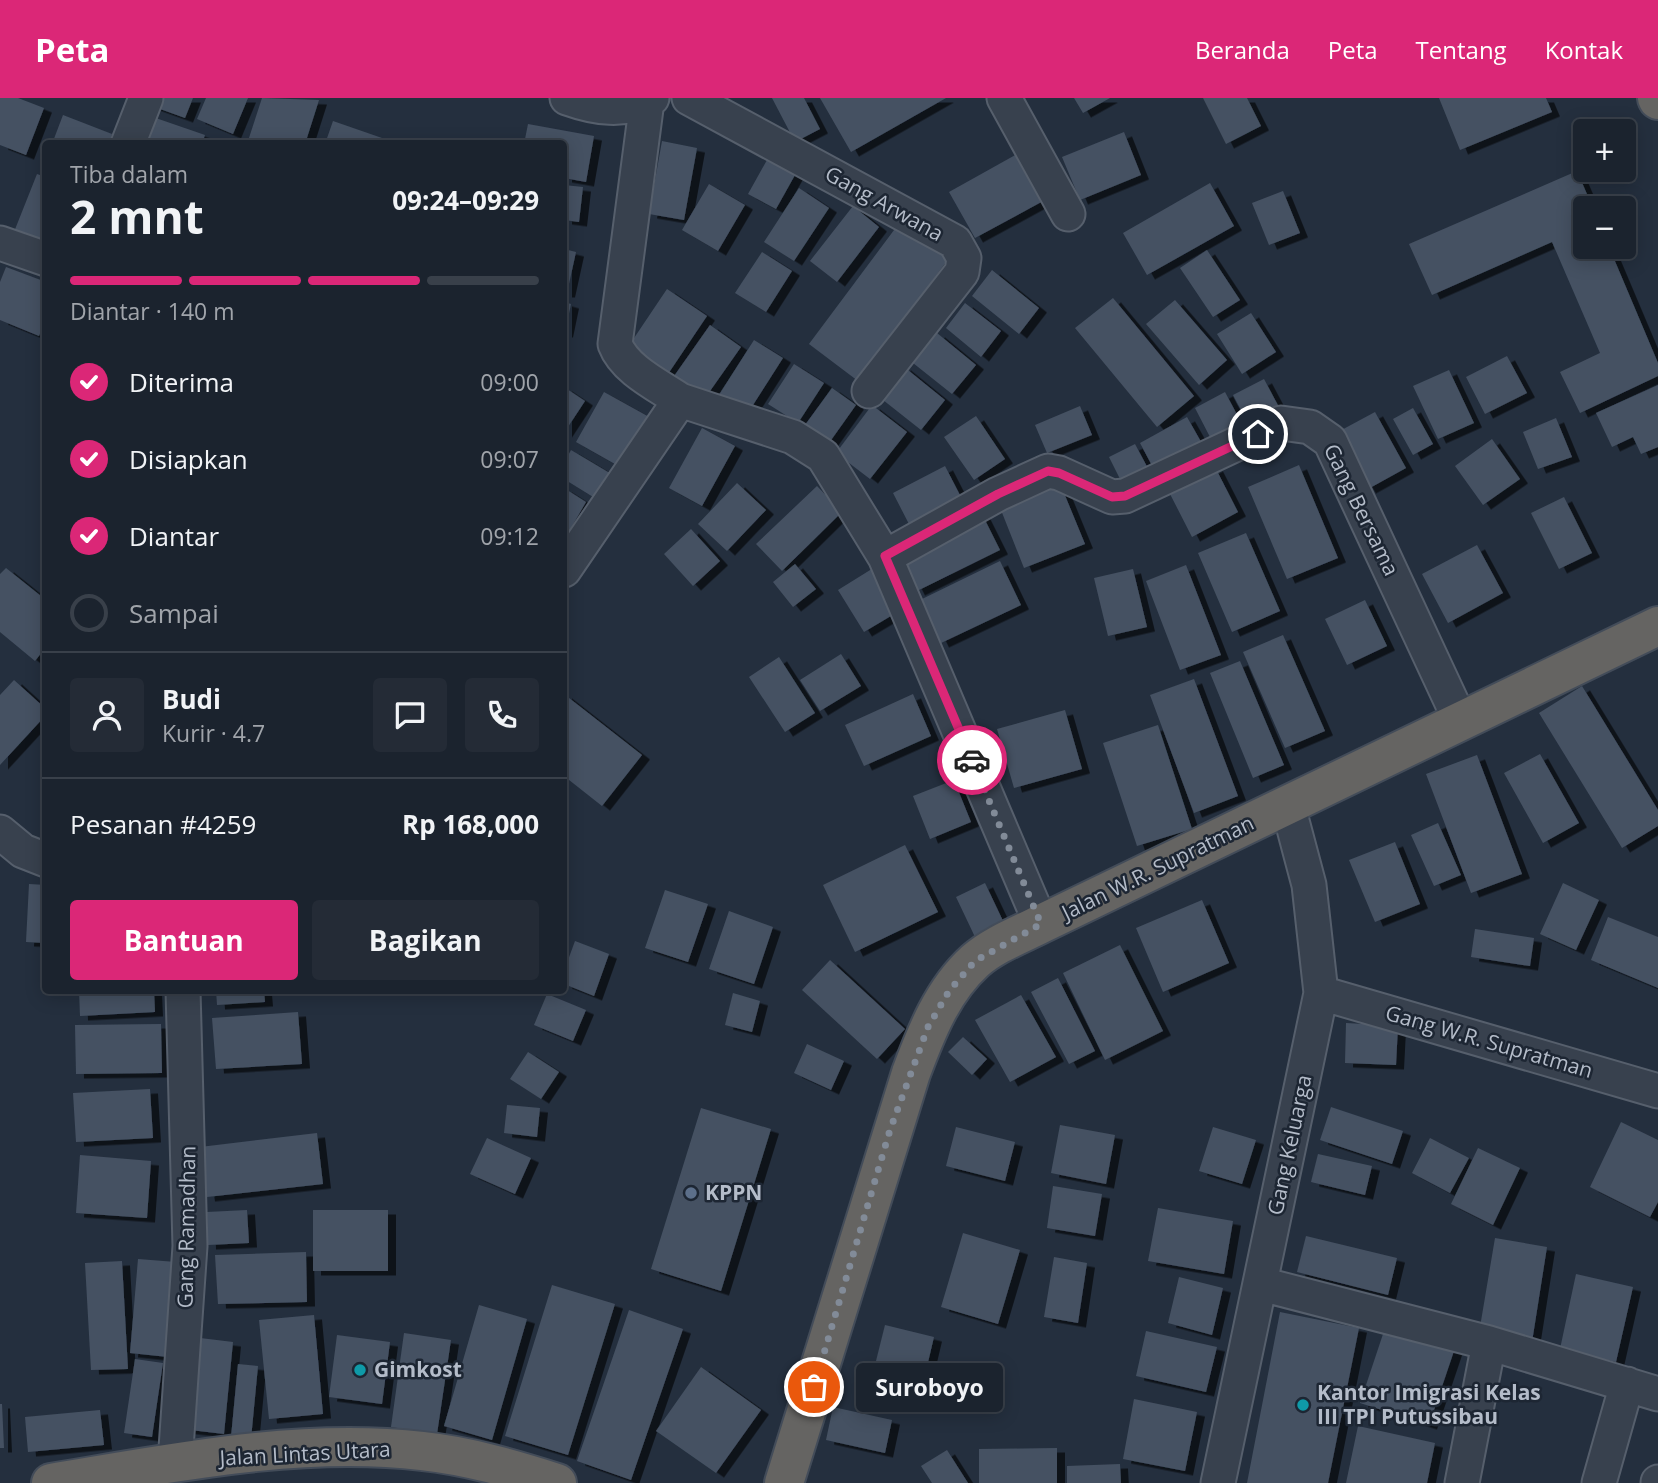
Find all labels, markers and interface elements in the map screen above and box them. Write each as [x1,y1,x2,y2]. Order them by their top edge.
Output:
text: Peta [35,27,109,72]
text: Beranda [1195,33,1290,66]
text: Peta [1328,33,1378,66]
text: Tentang [1416,33,1507,66]
text: Kontak [1545,33,1623,66]
map controls [1573,119,1636,259]
button: + [1573,119,1636,182]
text: Tiba dalam [70,158,188,190]
street label: Gang Arwana [820,159,949,247]
text: 09:24–09:29 [392,182,539,218]
text: 2 mnt [70,185,204,247]
button: − [1573,196,1636,259]
text: Diantar · 140 m [70,295,234,327]
icon: check [70,363,108,401]
text: Diterima [129,364,234,400]
text: 09:00 [480,366,539,398]
pin [1228,404,1288,464]
icon: home [1239,415,1277,453]
street label: Gang Bersama [1318,439,1406,580]
icon: check [70,440,108,478]
text: Disiapkan [129,441,248,477]
text: 09:07 [480,443,539,475]
icon: check [70,517,108,555]
text: Diantar [129,518,219,554]
text: 09:12 [480,520,539,552]
text: Sampai [129,595,219,631]
button: person [70,678,144,752]
button: chat [373,678,447,752]
button: phone [465,678,539,752]
text: Budi [162,681,221,717]
text: Kurir · 4.7 [162,717,265,749]
courier [937,725,1007,795]
icon: car [953,741,991,779]
text: Pesanan #4259 [70,806,256,842]
text: Rp 168,000 [402,806,539,842]
street label: Jalan W.R. Supratman [1055,808,1258,927]
button: Bantuan [70,900,298,980]
button: Bagikan [312,900,539,980]
street label: Gang W.R. Supratman [1382,998,1596,1084]
street label: Gang Keluarga [1260,1072,1318,1218]
street label: Gang Ramadhan [171,1145,201,1309]
place label: KPPN [705,1178,762,1206]
marker: KPPN [683,1185,699,1201]
place label: Gimkost [374,1355,462,1383]
pin [784,1357,844,1417]
marker: Gimkost [352,1362,368,1378]
callout: Suroboyo [856,1362,1003,1412]
icon: bag [795,1368,833,1406]
text: Suroboyo [875,1371,984,1403]
place label: Kantor Imigrasi Kelas III TPI Putussibau [1317,1378,1541,1430]
marker: Kantor Imigrasi Kelas III TPI Putussibau [1295,1397,1311,1413]
street label: Jalan Lintas Utara [217,1435,391,1472]

